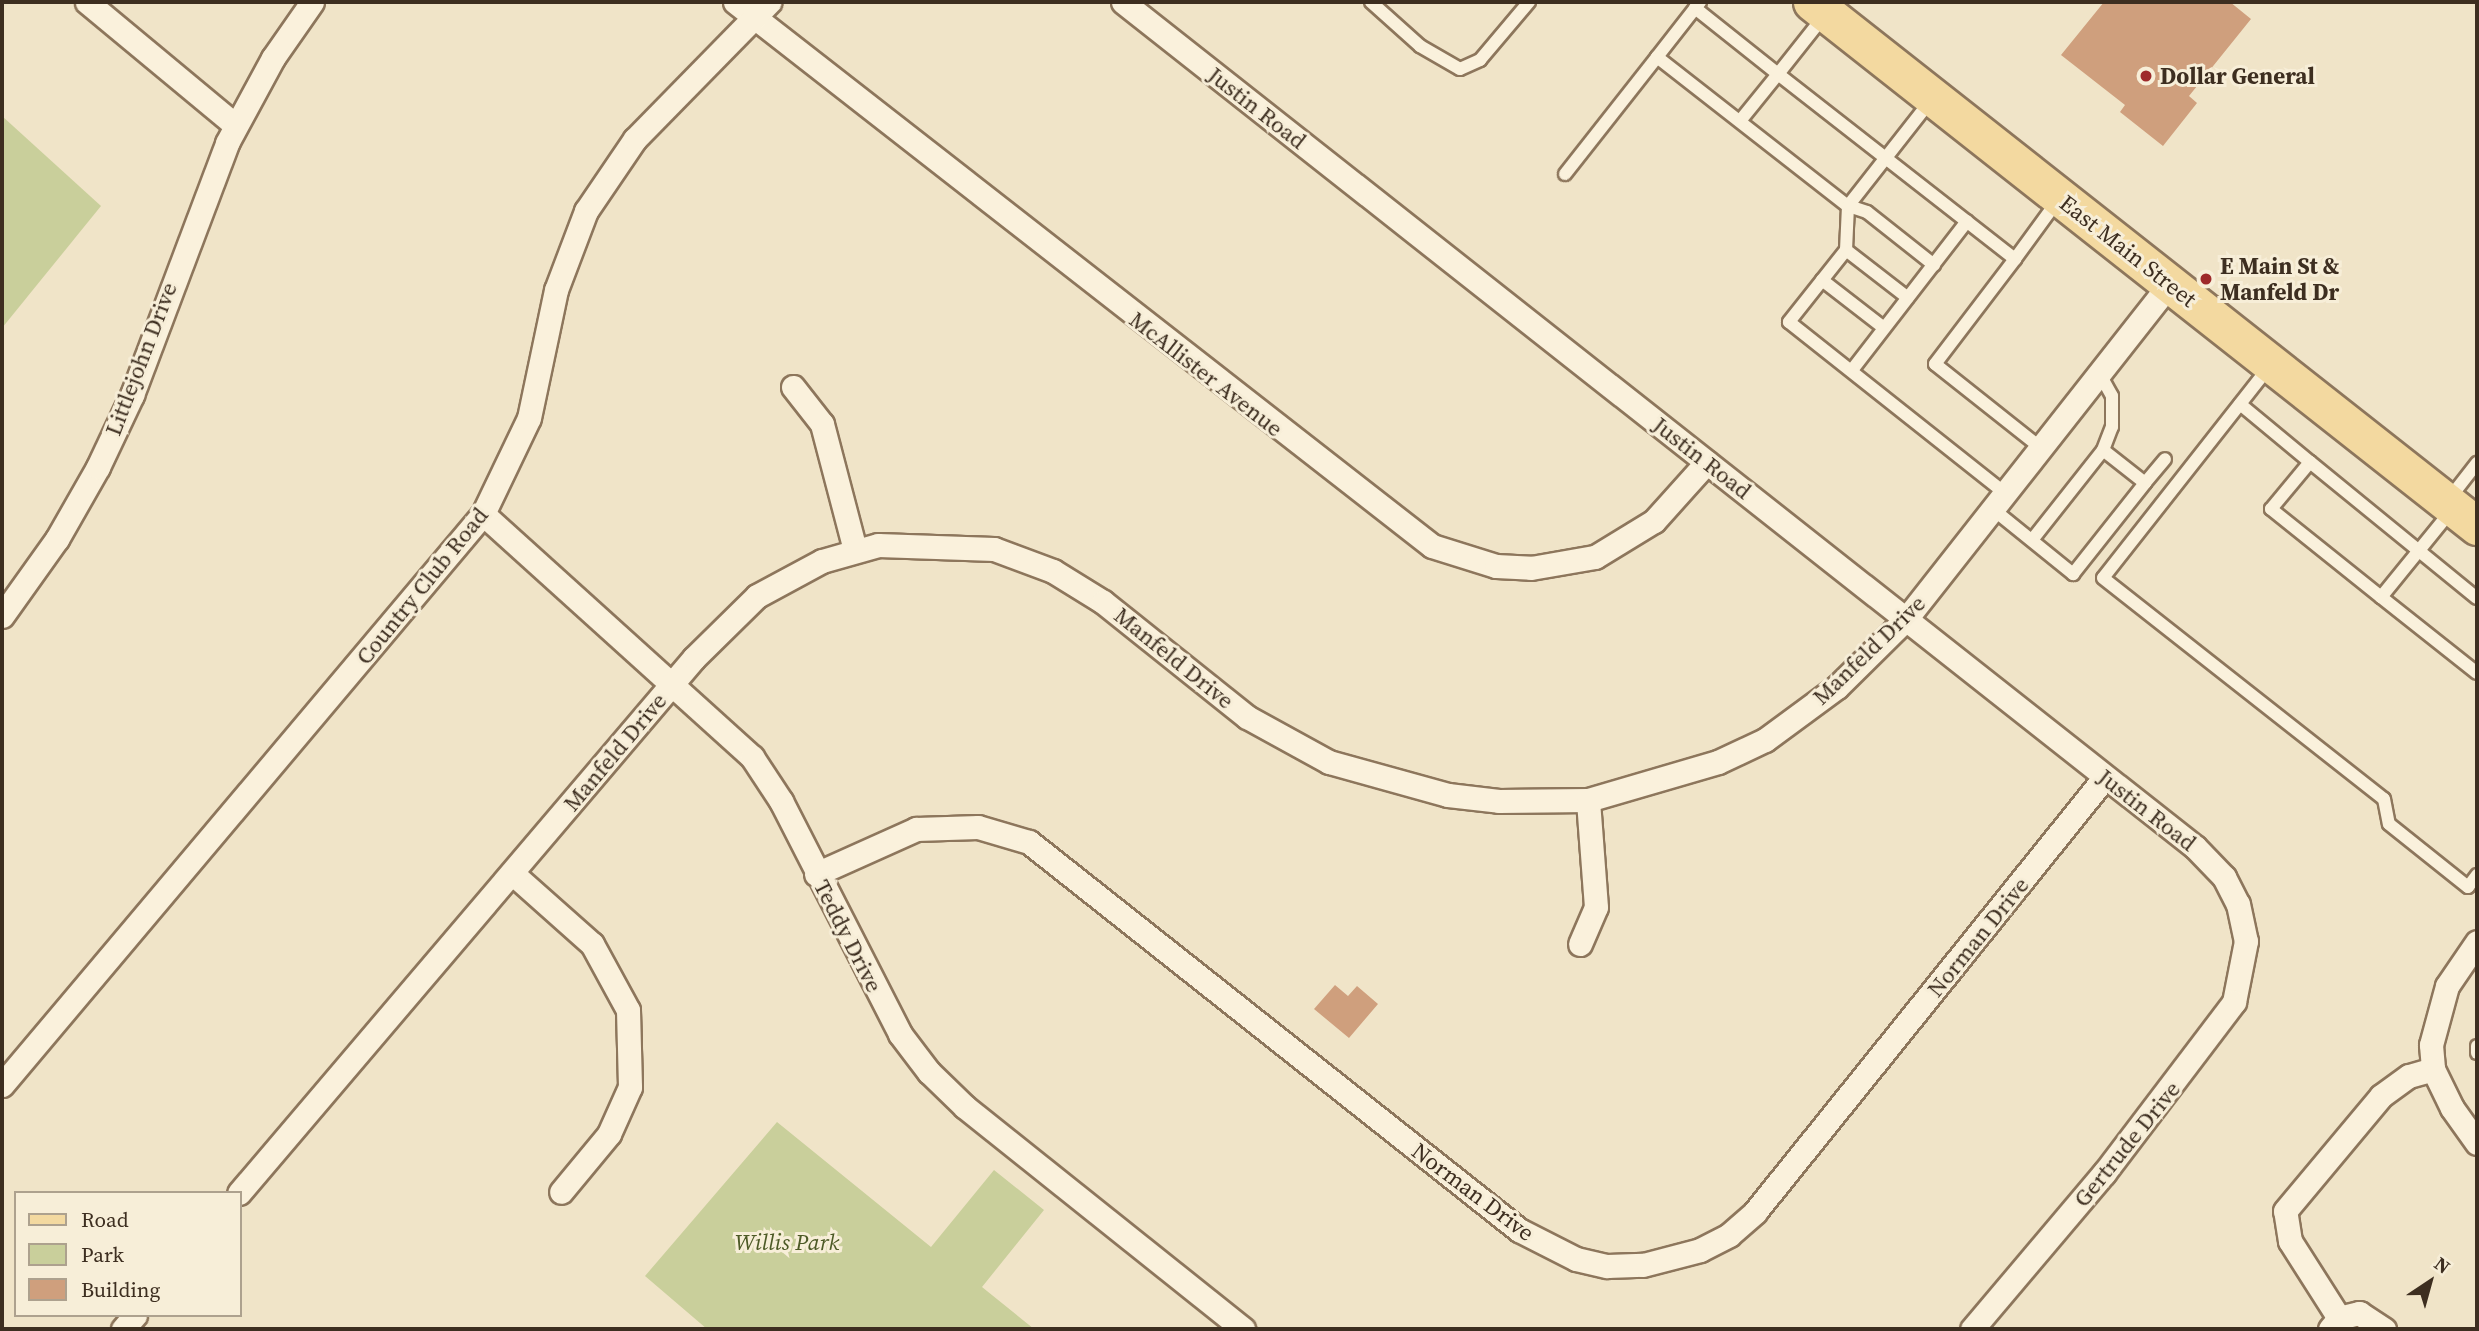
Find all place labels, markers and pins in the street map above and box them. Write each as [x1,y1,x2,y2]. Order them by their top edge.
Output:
place label: Dollar General [2160,62,2315,90]
marker: Dollar General [2138,68,2154,84]
place label: E Main St & Manfeld Dr [2220,252,2339,306]
marker: E Main St & Manfeld Dr [2198,271,2214,287]

